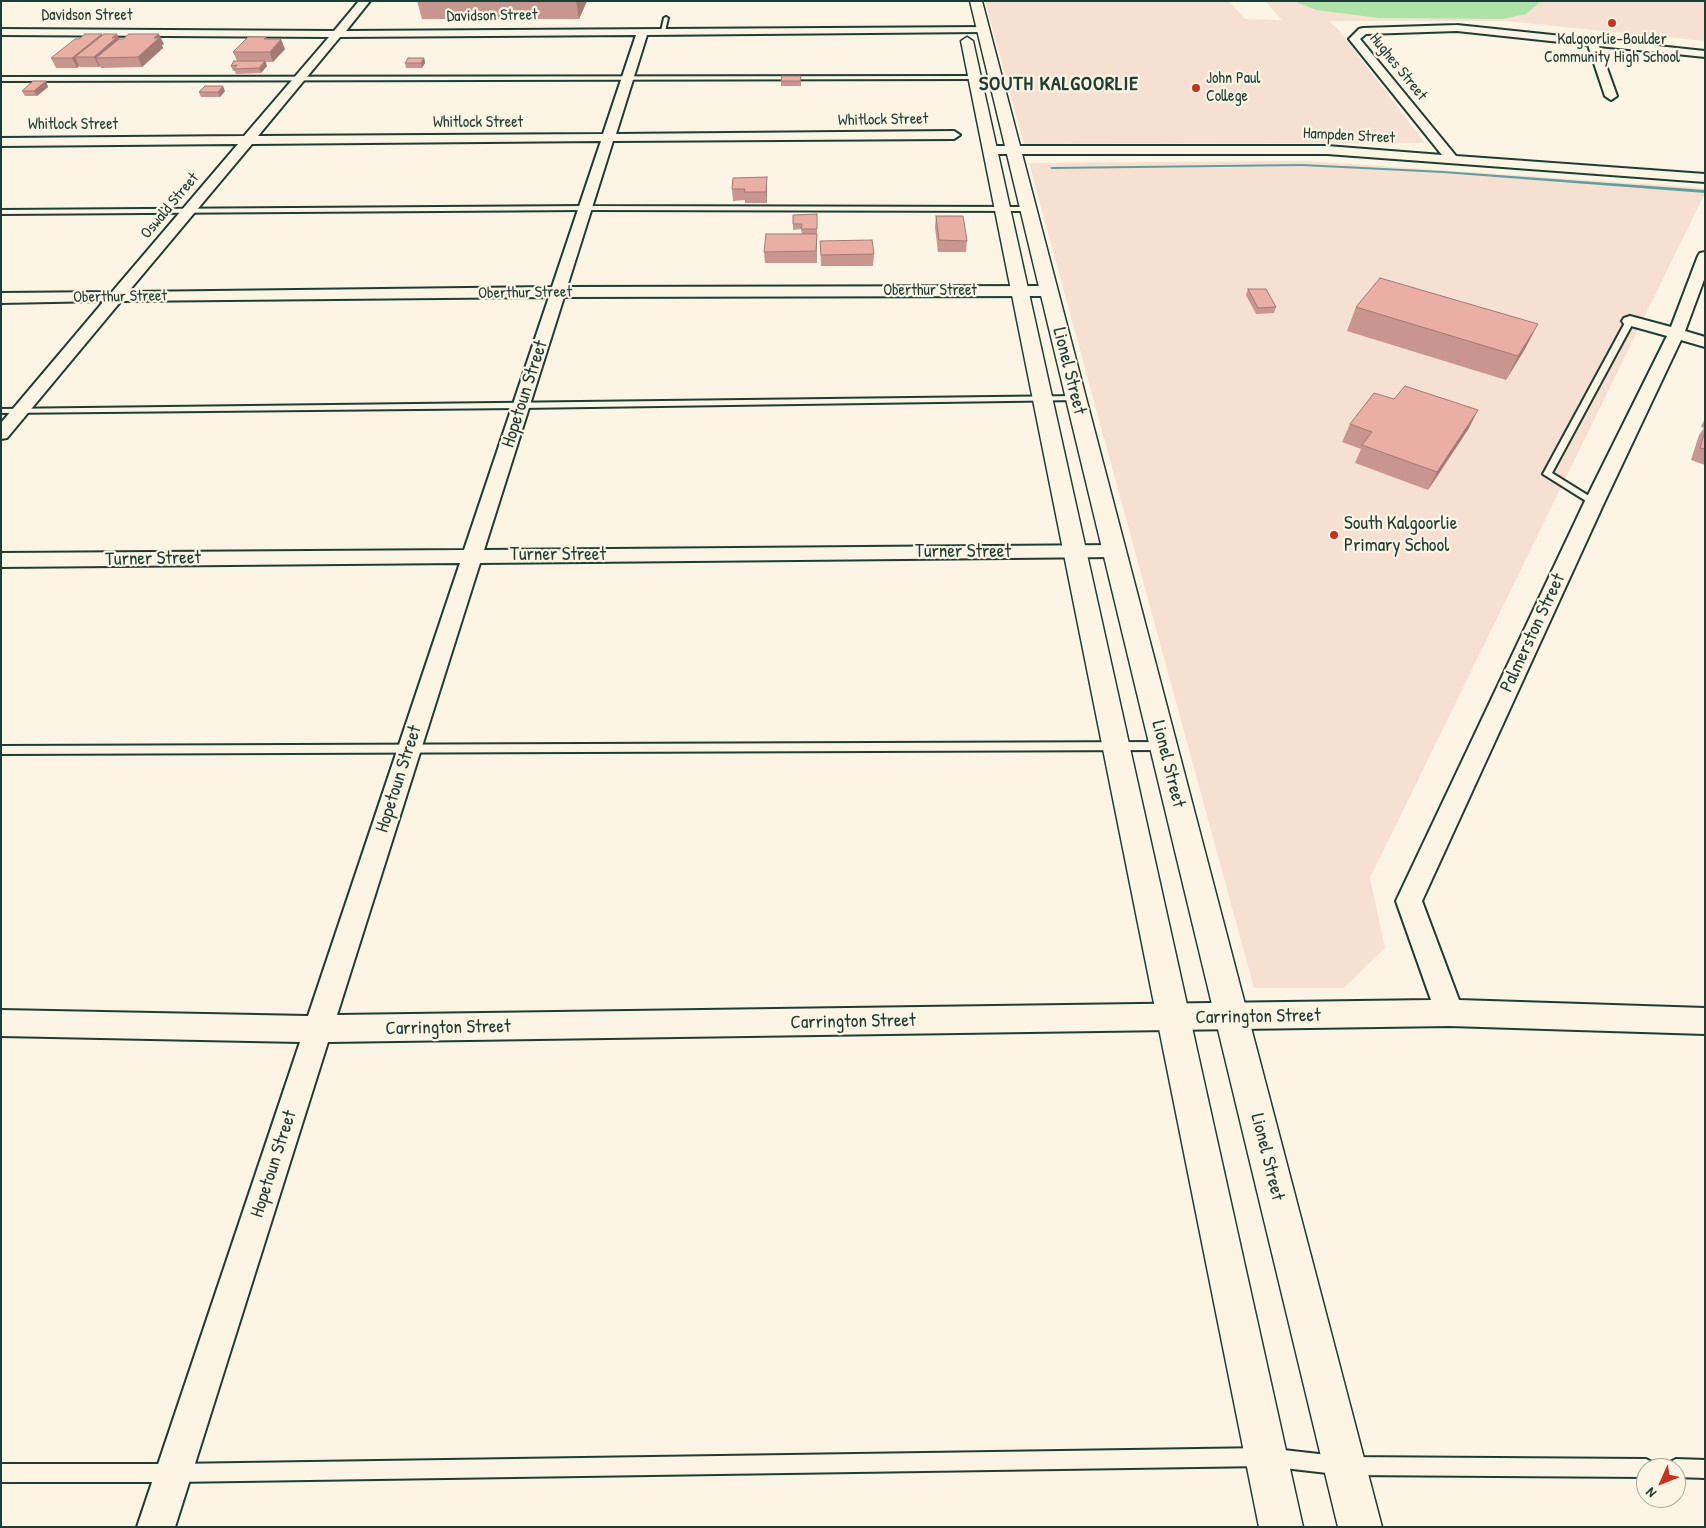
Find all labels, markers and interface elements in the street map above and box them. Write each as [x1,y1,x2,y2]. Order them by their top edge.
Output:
street label: Davidson Street [42,6,132,26]
street label: Davidson Street [446,6,538,26]
marker: Kalgoorlie-Boulder Community High School [1606,17,1618,29]
street label: Hughes Street [1365,29,1431,105]
place label: Kalgoorlie-Boulder Community High School [1544,30,1680,68]
place label: John Paul College [1206,69,1261,107]
district label: SOUTH KALGOORLIE [977,73,1141,97]
marker: John Paul College [1190,82,1202,94]
street label: Whitlock Street [838,110,928,130]
street label: Whitlock Street [433,113,523,133]
street label: Whitlock Street [28,115,118,135]
street label: Hampden Street [1302,124,1396,148]
street label: Oswald Street [137,169,203,243]
street label: Oberthur Street [883,281,977,301]
street label: Oberthur Street [478,283,572,303]
street label: Oberthur Street [73,287,167,307]
street label: Lionel Street [1047,325,1091,417]
street label: Hopetoun Street [497,338,553,450]
place label: South Kalgoorlie Primary School [1344,513,1457,557]
marker: South Kalgoorlie Primary School [1328,529,1340,541]
street label: Turner Street [915,541,1011,563]
street label: Turner Street [510,544,606,566]
street label: Turner Street [105,547,201,571]
street label: Palmerston Street [1496,570,1570,696]
street label: Lionel Street [1146,718,1190,810]
street label: Hopetoun Street [371,723,427,835]
street label: Carrington Street [1195,1005,1321,1029]
street label: Carrington Street [790,1010,916,1034]
street label: Carrington Street [385,1016,511,1040]
street label: Hopetoun Street [246,1108,302,1220]
street label: Lionel Street [1245,1111,1289,1203]
north arrow [1636,1458,1686,1508]
text: N [1641,1484,1660,1502]

